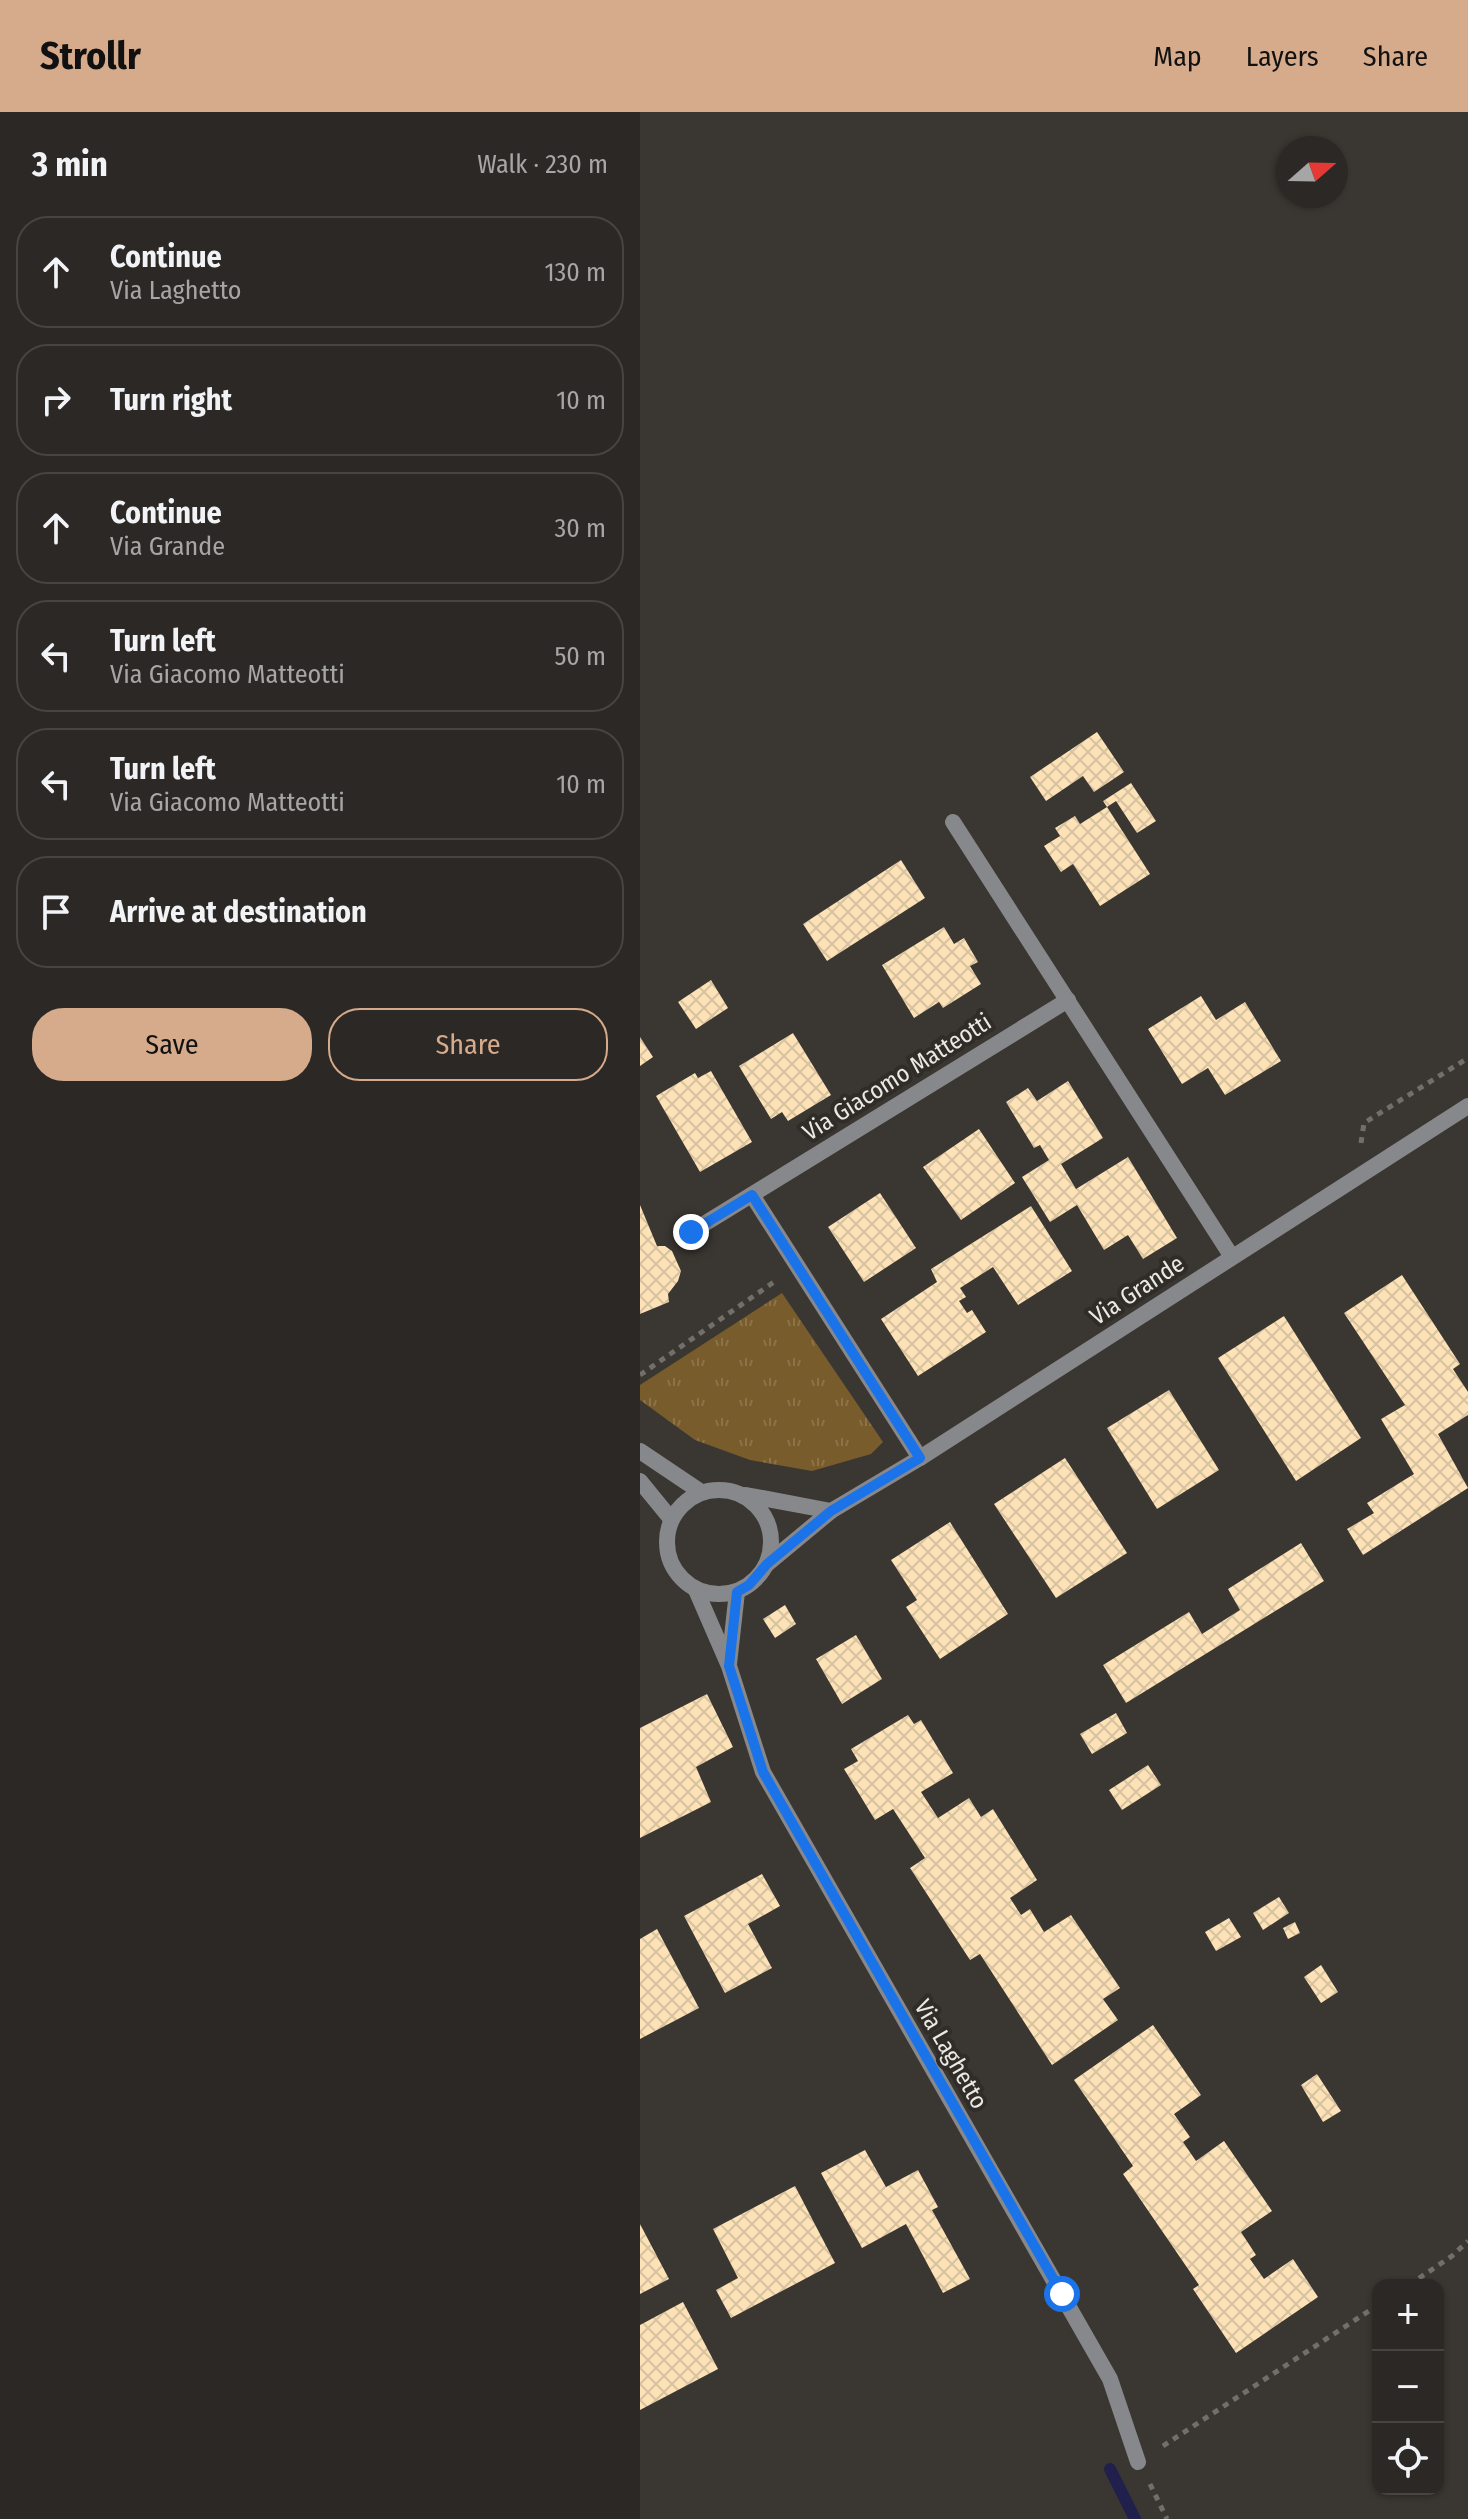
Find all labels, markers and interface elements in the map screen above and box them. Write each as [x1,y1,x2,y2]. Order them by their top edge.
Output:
text: Strollr [40,33,141,79]
text: Map [1153,40,1202,73]
text: Layers [1246,40,1319,73]
text: Share [1363,40,1428,73]
north arrow [1276,136,1348,208]
text: 3 min [32,144,108,185]
text: Walk · 230 m [477,149,608,180]
text: Continue [110,239,222,275]
icon: ahead [34,250,78,294]
text: 130 m [544,257,606,288]
text: Via Laghetto [110,275,242,306]
icon: right [34,378,78,422]
text: Turn right [110,382,232,418]
text: 10 m [556,385,606,416]
text: Continue [110,495,222,531]
icon: ahead [34,506,78,550]
text: 30 m [555,513,606,544]
text: Via Grande [110,531,225,562]
text: Turn left [110,623,216,659]
icon: left [34,634,78,678]
text: 50 m [554,641,606,672]
text: Via Giacomo Matteotti [110,659,345,690]
text: Turn left [110,751,216,787]
icon: left [34,762,78,806]
text: 10 m [556,769,606,800]
text: Via Giacomo Matteotti [110,787,345,818]
icon: arrive [34,890,78,934]
text: Arrive at destination [110,894,367,930]
button: Save [32,1008,312,1081]
button: Share [328,1008,608,1081]
street label: Via Giacomo Matteotti [798,1008,996,1146]
route end [673,1214,709,1250]
street label: Via Grande [1085,1249,1189,1331]
street label: Via Laghetto [909,1994,993,2114]
route start [1044,2276,1080,2312]
map controls [1372,2279,1444,2495]
button: + [1372,2279,1444,2351]
button: − [1372,2351,1444,2423]
button: locate [1372,2423,1444,2495]

